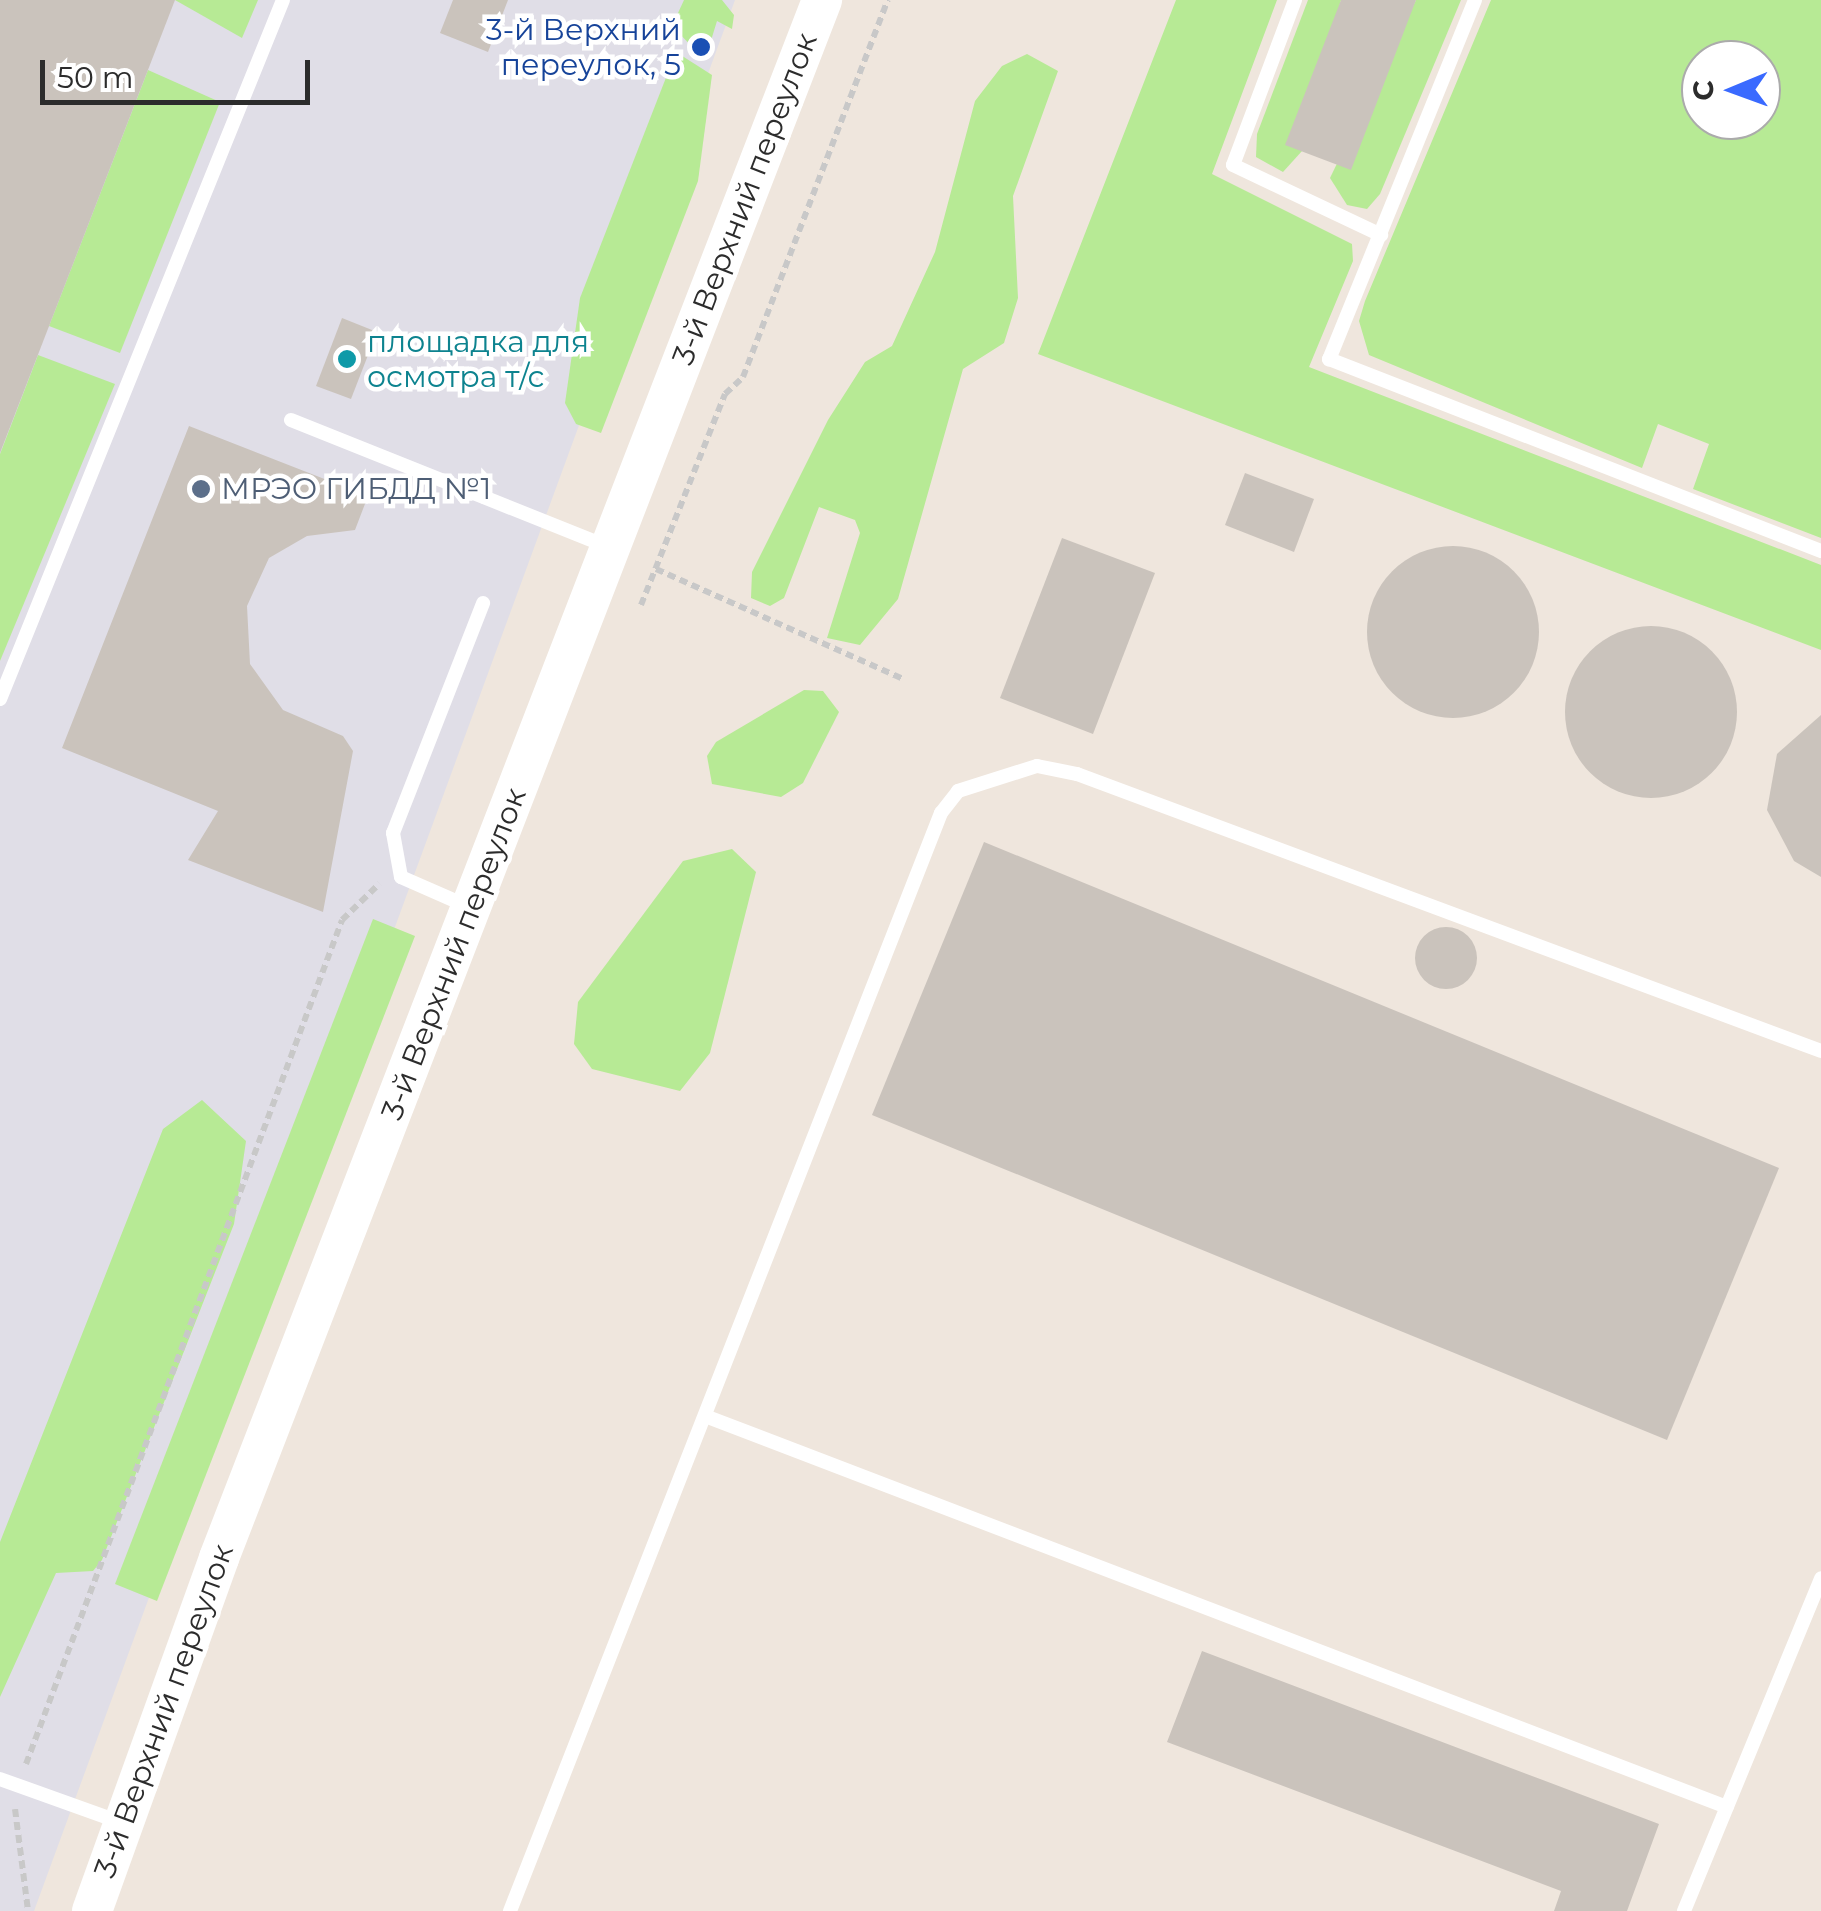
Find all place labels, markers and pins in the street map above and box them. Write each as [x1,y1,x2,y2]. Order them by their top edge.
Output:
place label: 3-й Верхний переулок, 5 [486,12,681,82]
marker: 3-й Верхний переулок, 5 [690,36,712,58]
place label: площадка для осмотра т/с [367,324,589,394]
marker: площадка для осмотра т/с [336,348,358,370]
place label: МРЭО ГИБДД №1 [221,471,491,507]
marker: МРЭО ГИБДД №1 [190,478,212,500]

